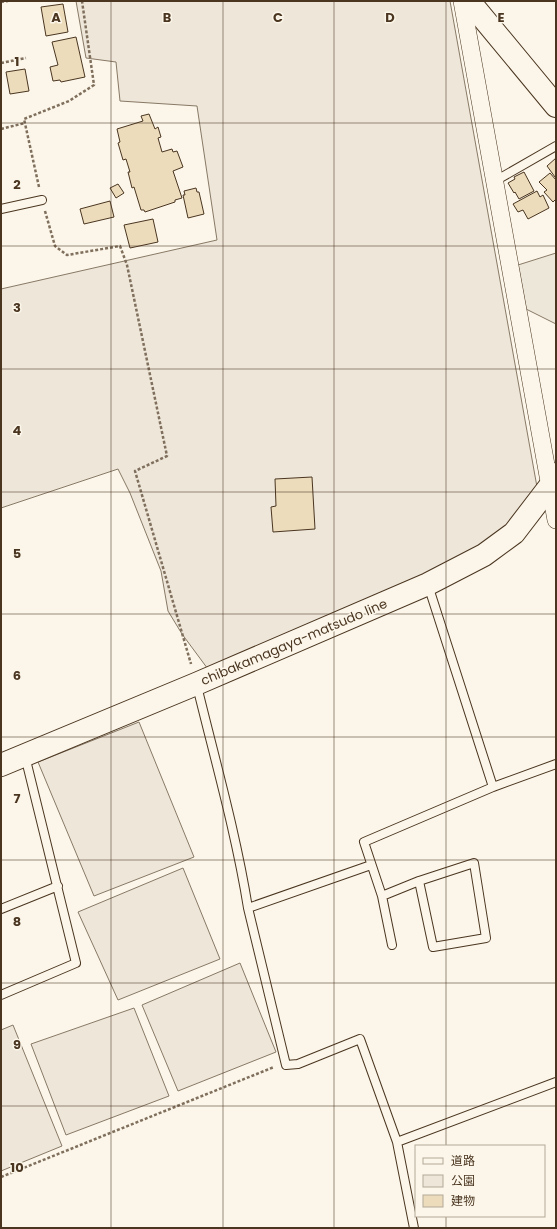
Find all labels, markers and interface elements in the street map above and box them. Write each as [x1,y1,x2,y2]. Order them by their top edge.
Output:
text: A [51,8,61,27]
text: B [163,8,172,27]
text: C [273,8,283,27]
text: D [385,8,395,27]
text: E [497,8,505,27]
text: 1 [15,52,19,71]
text: 2 [13,175,21,194]
text: 3 [13,298,21,317]
text: 4 [13,421,22,440]
text: 5 [13,544,21,563]
street label: chibakamagaya-matsudo line [198,594,390,690]
text: 6 [13,666,21,685]
text: 7 [14,789,21,808]
text: 8 [13,912,21,931]
text: 9 [13,1035,21,1054]
legend [415,1145,545,1217]
text: 道路 [451,1152,475,1169]
text: 10 [10,1158,24,1177]
text: 公園 [451,1172,475,1189]
text: 建物 [451,1192,475,1209]

